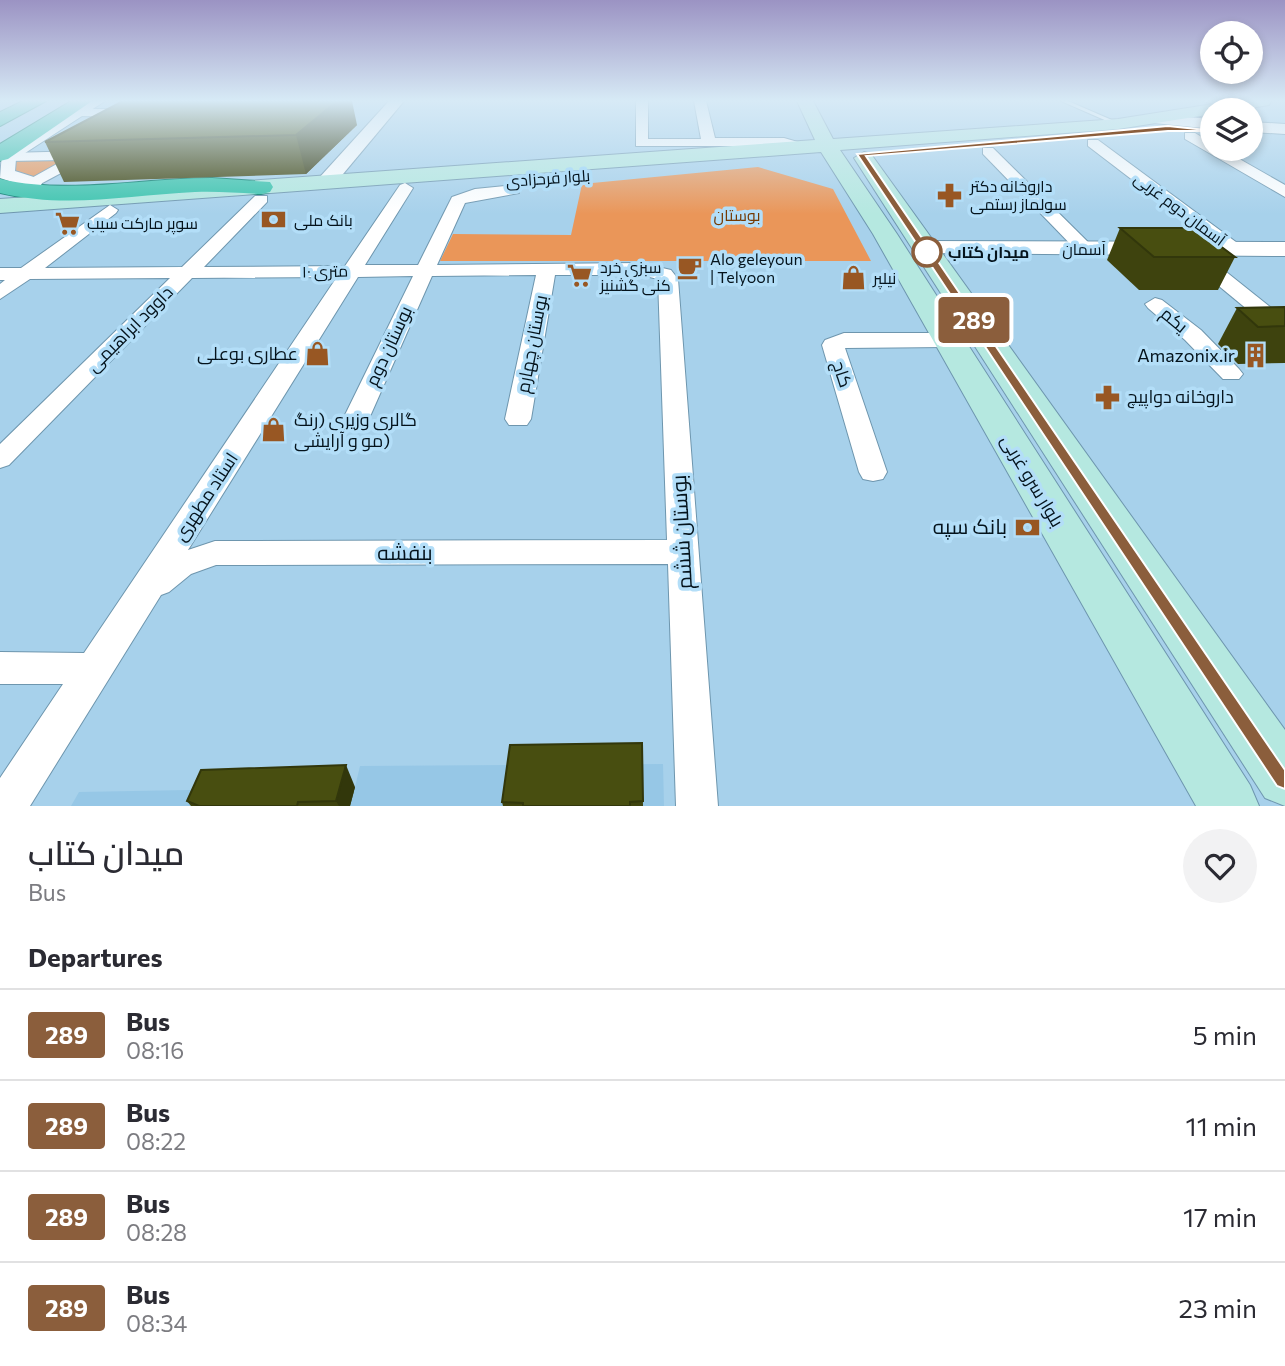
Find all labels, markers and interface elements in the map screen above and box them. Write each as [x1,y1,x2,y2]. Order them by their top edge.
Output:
map controls [1200,21,1263,161]
button: locate [1200,21,1263,84]
button: layers [1200,98,1263,161]
street label: بلوار فرحزادی [505,165,591,192]
street label: آسمان دوم غربی [1129,168,1230,252]
place label: داروخانه دکتر سولماز رستمی [969,176,1067,215]
pharmacy icon: داروخانه دکتر سولماز رستمی [936,181,964,209]
park label: بوستان [714,205,760,226]
bank icon: بانک ملی [260,206,288,234]
supermarket icon: سوپر مارکت سیب [53,209,81,237]
place label: بانک ملی [294,210,353,231]
place label: سوپر مارکت سیب [87,213,198,235]
marker: میدان کتاب [912,237,942,267]
street label: آسمان [1062,239,1107,260]
place label: میدان کتاب [948,242,1029,262]
place label: Alo geleyoun | Telyoon [710,249,803,286]
cafe icon: Alo geleyoun | Telyoon [676,254,704,282]
place label: سبزی خرد کنی گشنیز [599,257,671,296]
street label: ۱۰ متری [302,261,348,282]
supermarket icon: سبزی خرد کنی گشنیز [566,262,594,290]
shop icon: نیلپر [839,264,867,292]
place label: نیلپر [872,268,896,290]
street label: داوود ابراهیمی [82,281,178,377]
street label: بوستان چهارم [511,293,553,395]
line badge: 289 [934,297,1014,343]
street label: بوستان دوم [360,302,418,390]
street label: یکم [1155,302,1193,338]
text: 289 [952,305,996,334]
shop icon: عطاری بوعلی [304,340,332,368]
place label: عطاری بوعلی [197,342,298,365]
building icon: Amazonix.ir [1241,342,1269,370]
place label: Amazonix.ir [1137,344,1235,366]
street label: کاج [826,357,858,391]
pharmacy icon: داروخانه دواپیچ [1093,383,1121,411]
place label: داروخانه دواپیچ [1127,385,1234,409]
place label: گالری وزیری (رنگ مو و آرایشی) [294,408,417,452]
shop icon: گالری وزیری (رنگ مو و آرایشی) [260,416,288,444]
street label: بلوار سرو غربی [996,430,1069,531]
street label: استاد مطهری [168,448,243,545]
street label: بوستان ششم [665,474,699,590]
place label: بانک سپه [933,513,1007,540]
bank icon: بانک سپه [1013,513,1041,541]
street label: بنفشه [377,539,433,564]
button: heart [1183,829,1257,903]
text: میدان کتاب [28,831,184,872]
text: Bus [28,878,66,906]
text: Departures [28,941,163,972]
text: Bus [126,1005,170,1036]
text: 5 min [1193,1019,1257,1050]
text: 289 [45,1020,88,1049]
text: 08:16 [126,1036,184,1064]
text: Bus [126,1096,170,1127]
text: 11 min [1186,1110,1257,1141]
text: 289 [45,1111,88,1140]
text: 08:22 [126,1127,186,1155]
text: Bus [126,1187,170,1218]
text: 17 min [1183,1201,1257,1232]
text: 289 [45,1202,88,1231]
text: 08:28 [126,1218,187,1246]
text: Bus [126,1278,170,1309]
text: 23 min [1179,1292,1257,1323]
text: 289 [45,1293,88,1322]
text: 08:34 [126,1309,187,1337]

